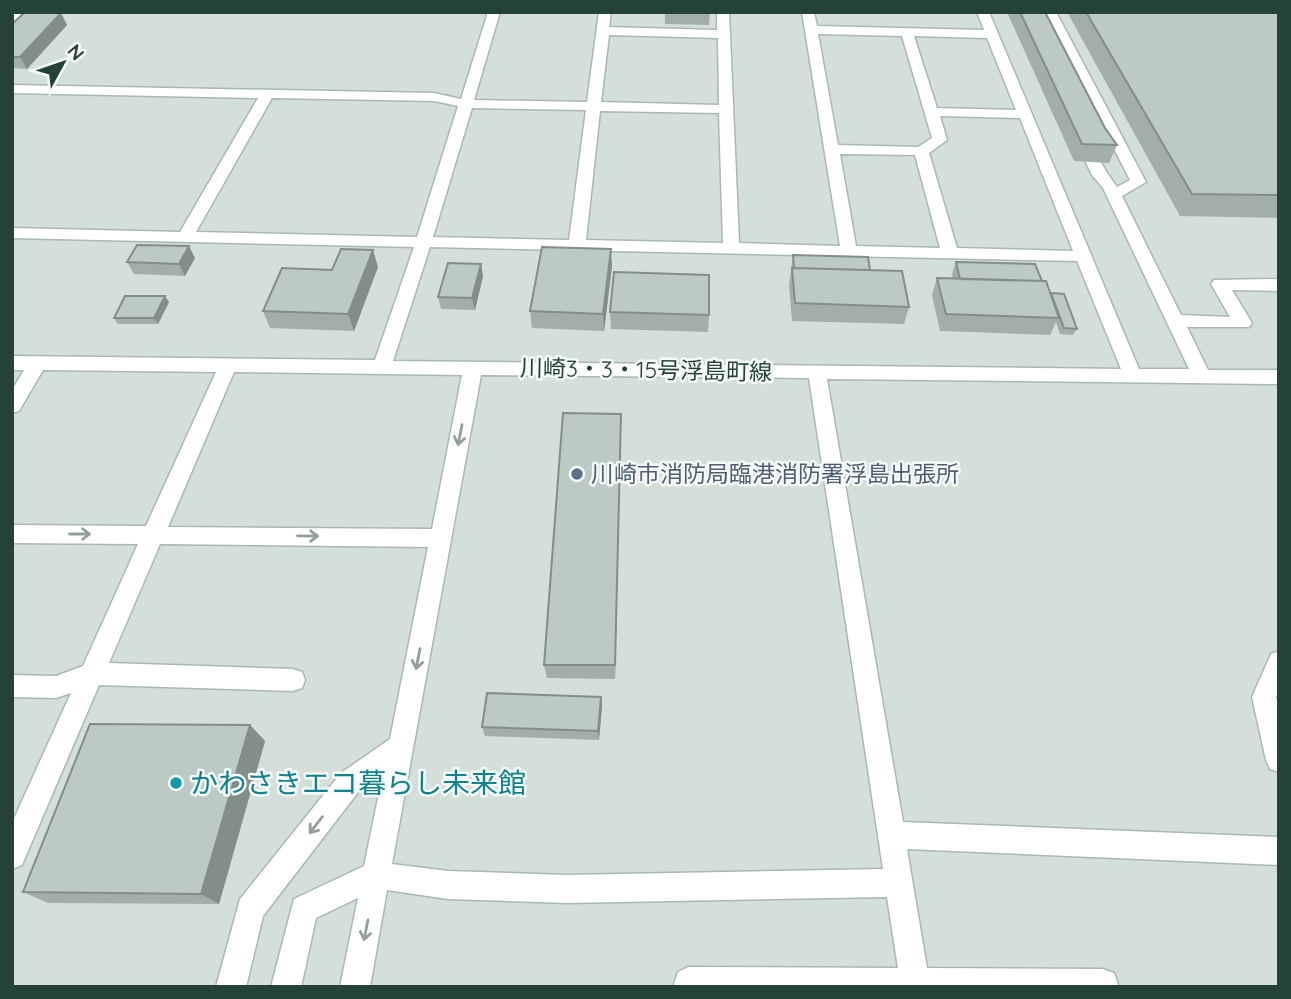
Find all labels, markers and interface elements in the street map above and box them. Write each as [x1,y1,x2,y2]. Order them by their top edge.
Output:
north arrow [28,28,98,98]
text: N [62,39,90,65]
street label: 川崎3・3・15号浮島町線 [520,353,772,386]
one-way arrow [453,423,467,446]
place label: 川崎市消防局臨港消防署浮島出張所 [591,459,959,488]
marker: 川崎市消防局臨港消防署浮島出張所 [569,466,585,482]
one-way arrow [69,527,92,541]
one-way arrow [296,529,319,543]
one-way arrow [410,647,424,670]
place label: かわさきエコ暮らし未来館 [190,765,526,800]
marker: かわさきエコ暮らし未来館 [168,775,184,791]
one-way arrow [308,816,324,834]
one-way arrow [359,918,372,941]

